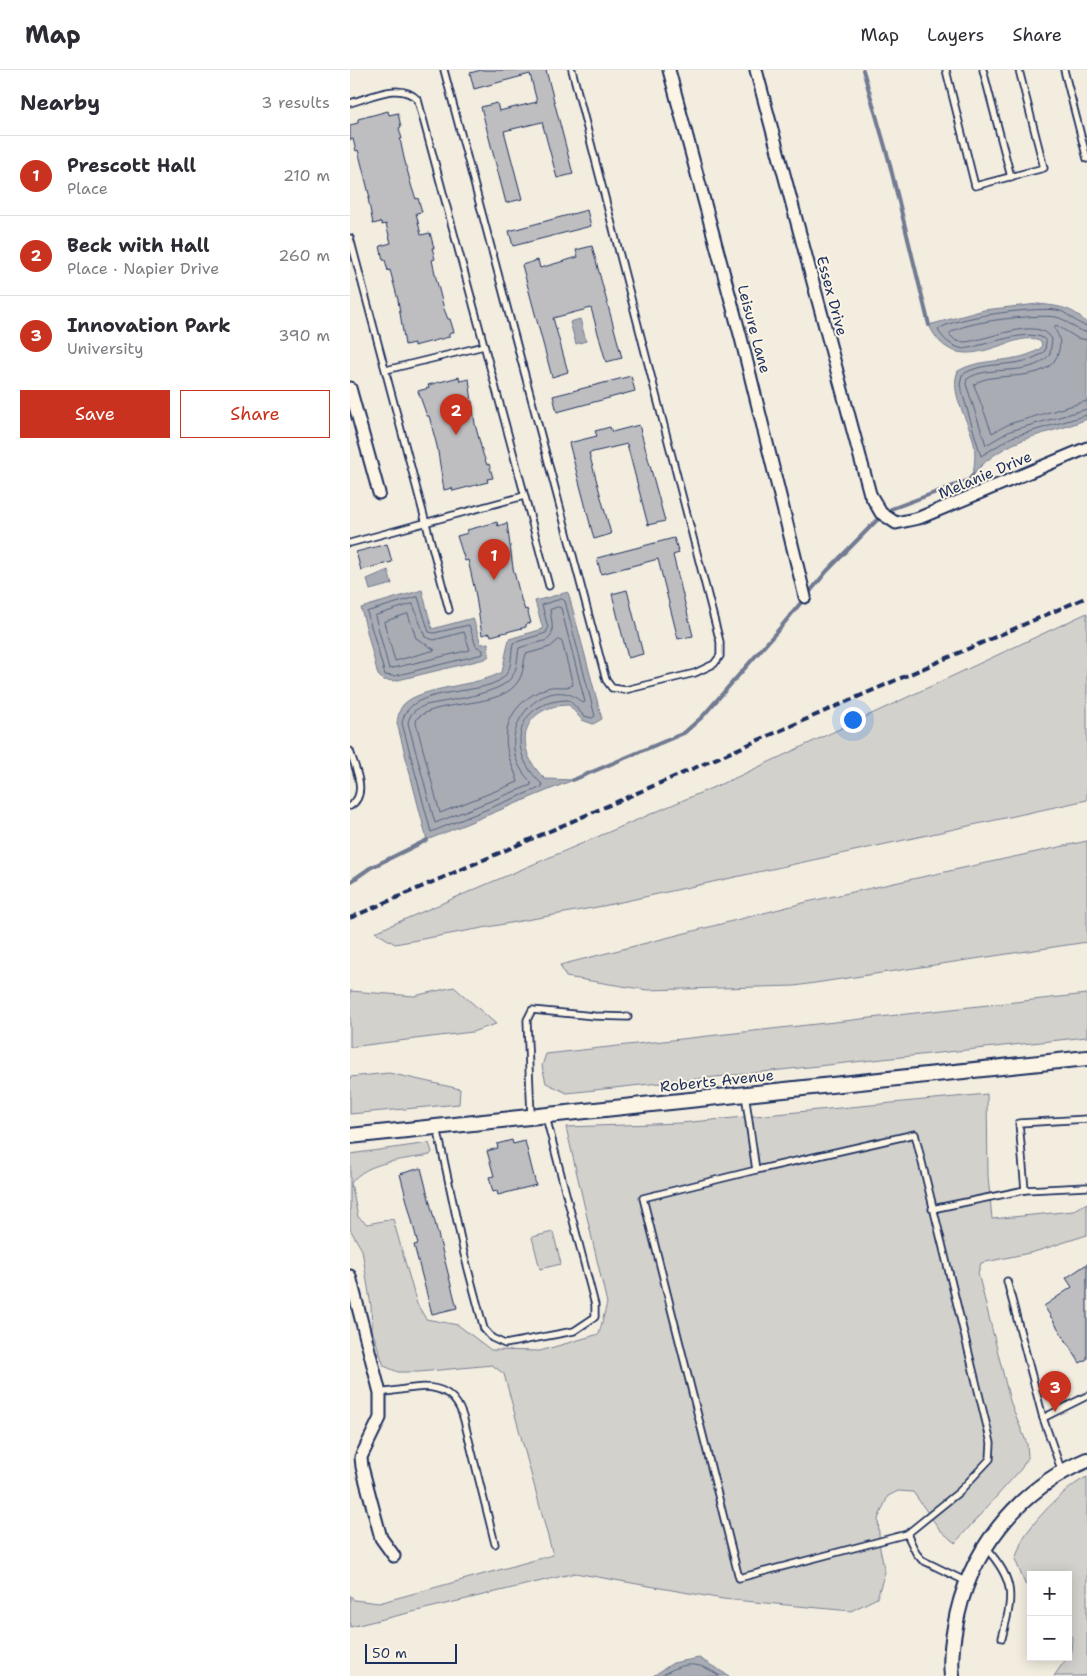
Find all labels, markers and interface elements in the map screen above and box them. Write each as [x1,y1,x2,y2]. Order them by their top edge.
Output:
text: Map [25,19,81,51]
text: Map [861,23,899,47]
text: Layers [927,23,984,47]
text: Share [1012,23,1062,47]
text: Nearby [20,89,100,117]
text: 3 results [261,92,330,113]
text: Prescott Hall [67,153,196,178]
text: 1 [32,165,40,186]
text: 210 m [283,165,330,186]
text: Place [67,178,108,199]
text: Beck with Hall [67,233,210,258]
text: 2 [30,245,42,266]
text: 260 m [278,245,330,266]
street label: Essex Drive [812,254,852,338]
text: Place · Napier Drive [67,258,219,279]
street label: Leisure Lane [733,283,775,375]
text: Innovation Park [67,313,231,338]
text: 3 [30,325,42,346]
text: 390 m [278,325,330,346]
text: University [67,338,143,359]
button: Save [20,390,170,438]
button: Share [180,390,330,438]
pin: 2 [440,394,472,435]
street label: Melanie Drive [935,446,1035,504]
pin: 1 [478,539,510,580]
your location [840,707,866,733]
street label: Roberts Avenue [659,1065,775,1097]
pin: 3 [1039,1371,1071,1412]
map controls [1027,1571,1072,1661]
button: + [1027,1571,1072,1616]
button: − [1027,1616,1072,1661]
scale bar [365,1641,458,1664]
text: 50 m [372,1644,407,1662]

